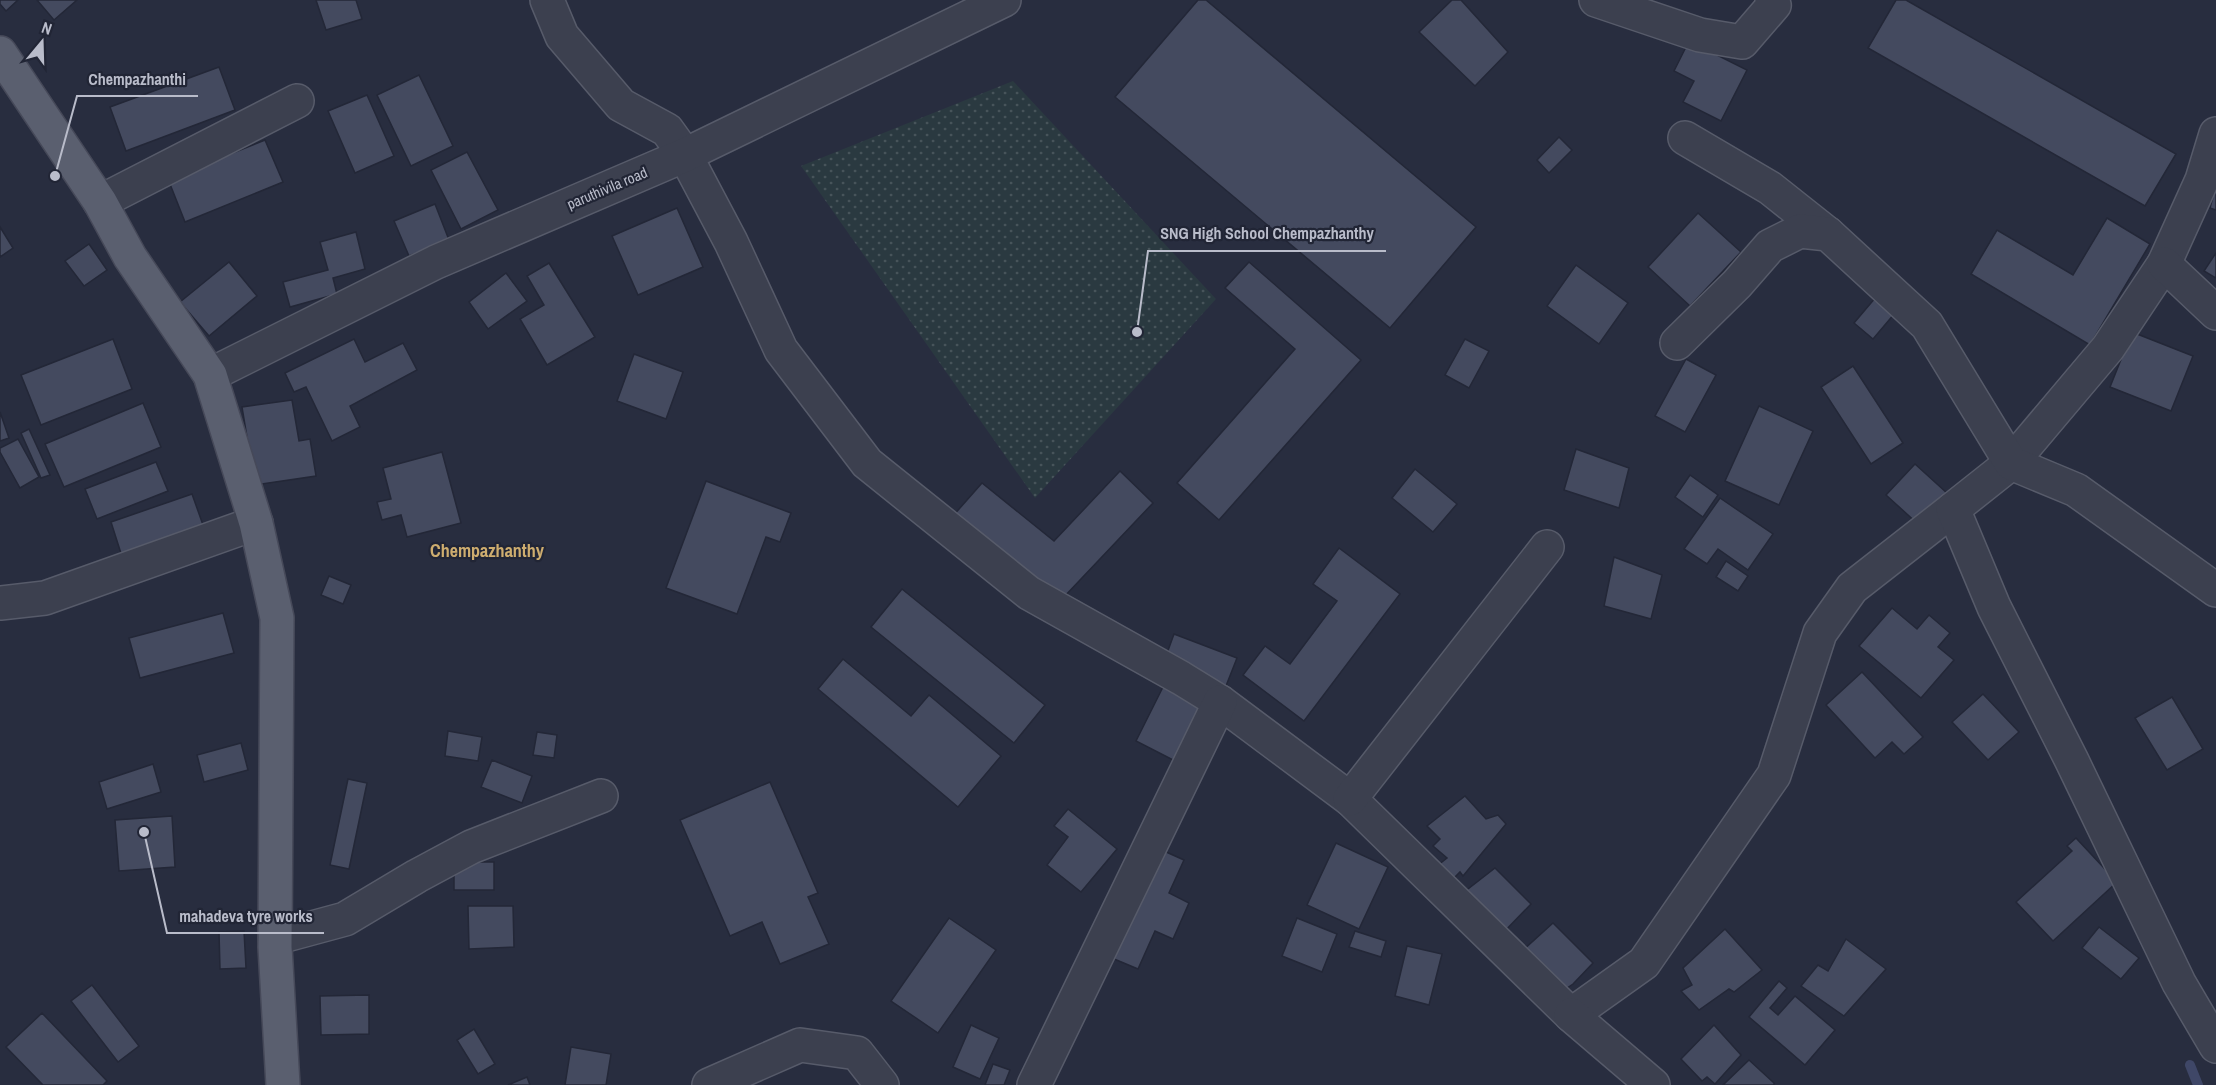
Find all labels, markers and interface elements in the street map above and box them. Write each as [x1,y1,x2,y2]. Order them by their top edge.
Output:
north arrow [12,12,72,72]
text: N [39,16,55,40]
callout: Chempazhanthi [77,62,198,96]
text: Chempazhanthi [88,68,186,90]
street label: paruthivila road [564,162,650,214]
callout: SNG High School Chempazhanthy [1148,217,1386,251]
text: SNG High School Chempazhanthy [1160,222,1374,244]
district label: Chempazhanthy [430,538,545,563]
callout: mahadeva tyre works [167,899,324,933]
text: mahadeva tyre works [179,905,313,927]

